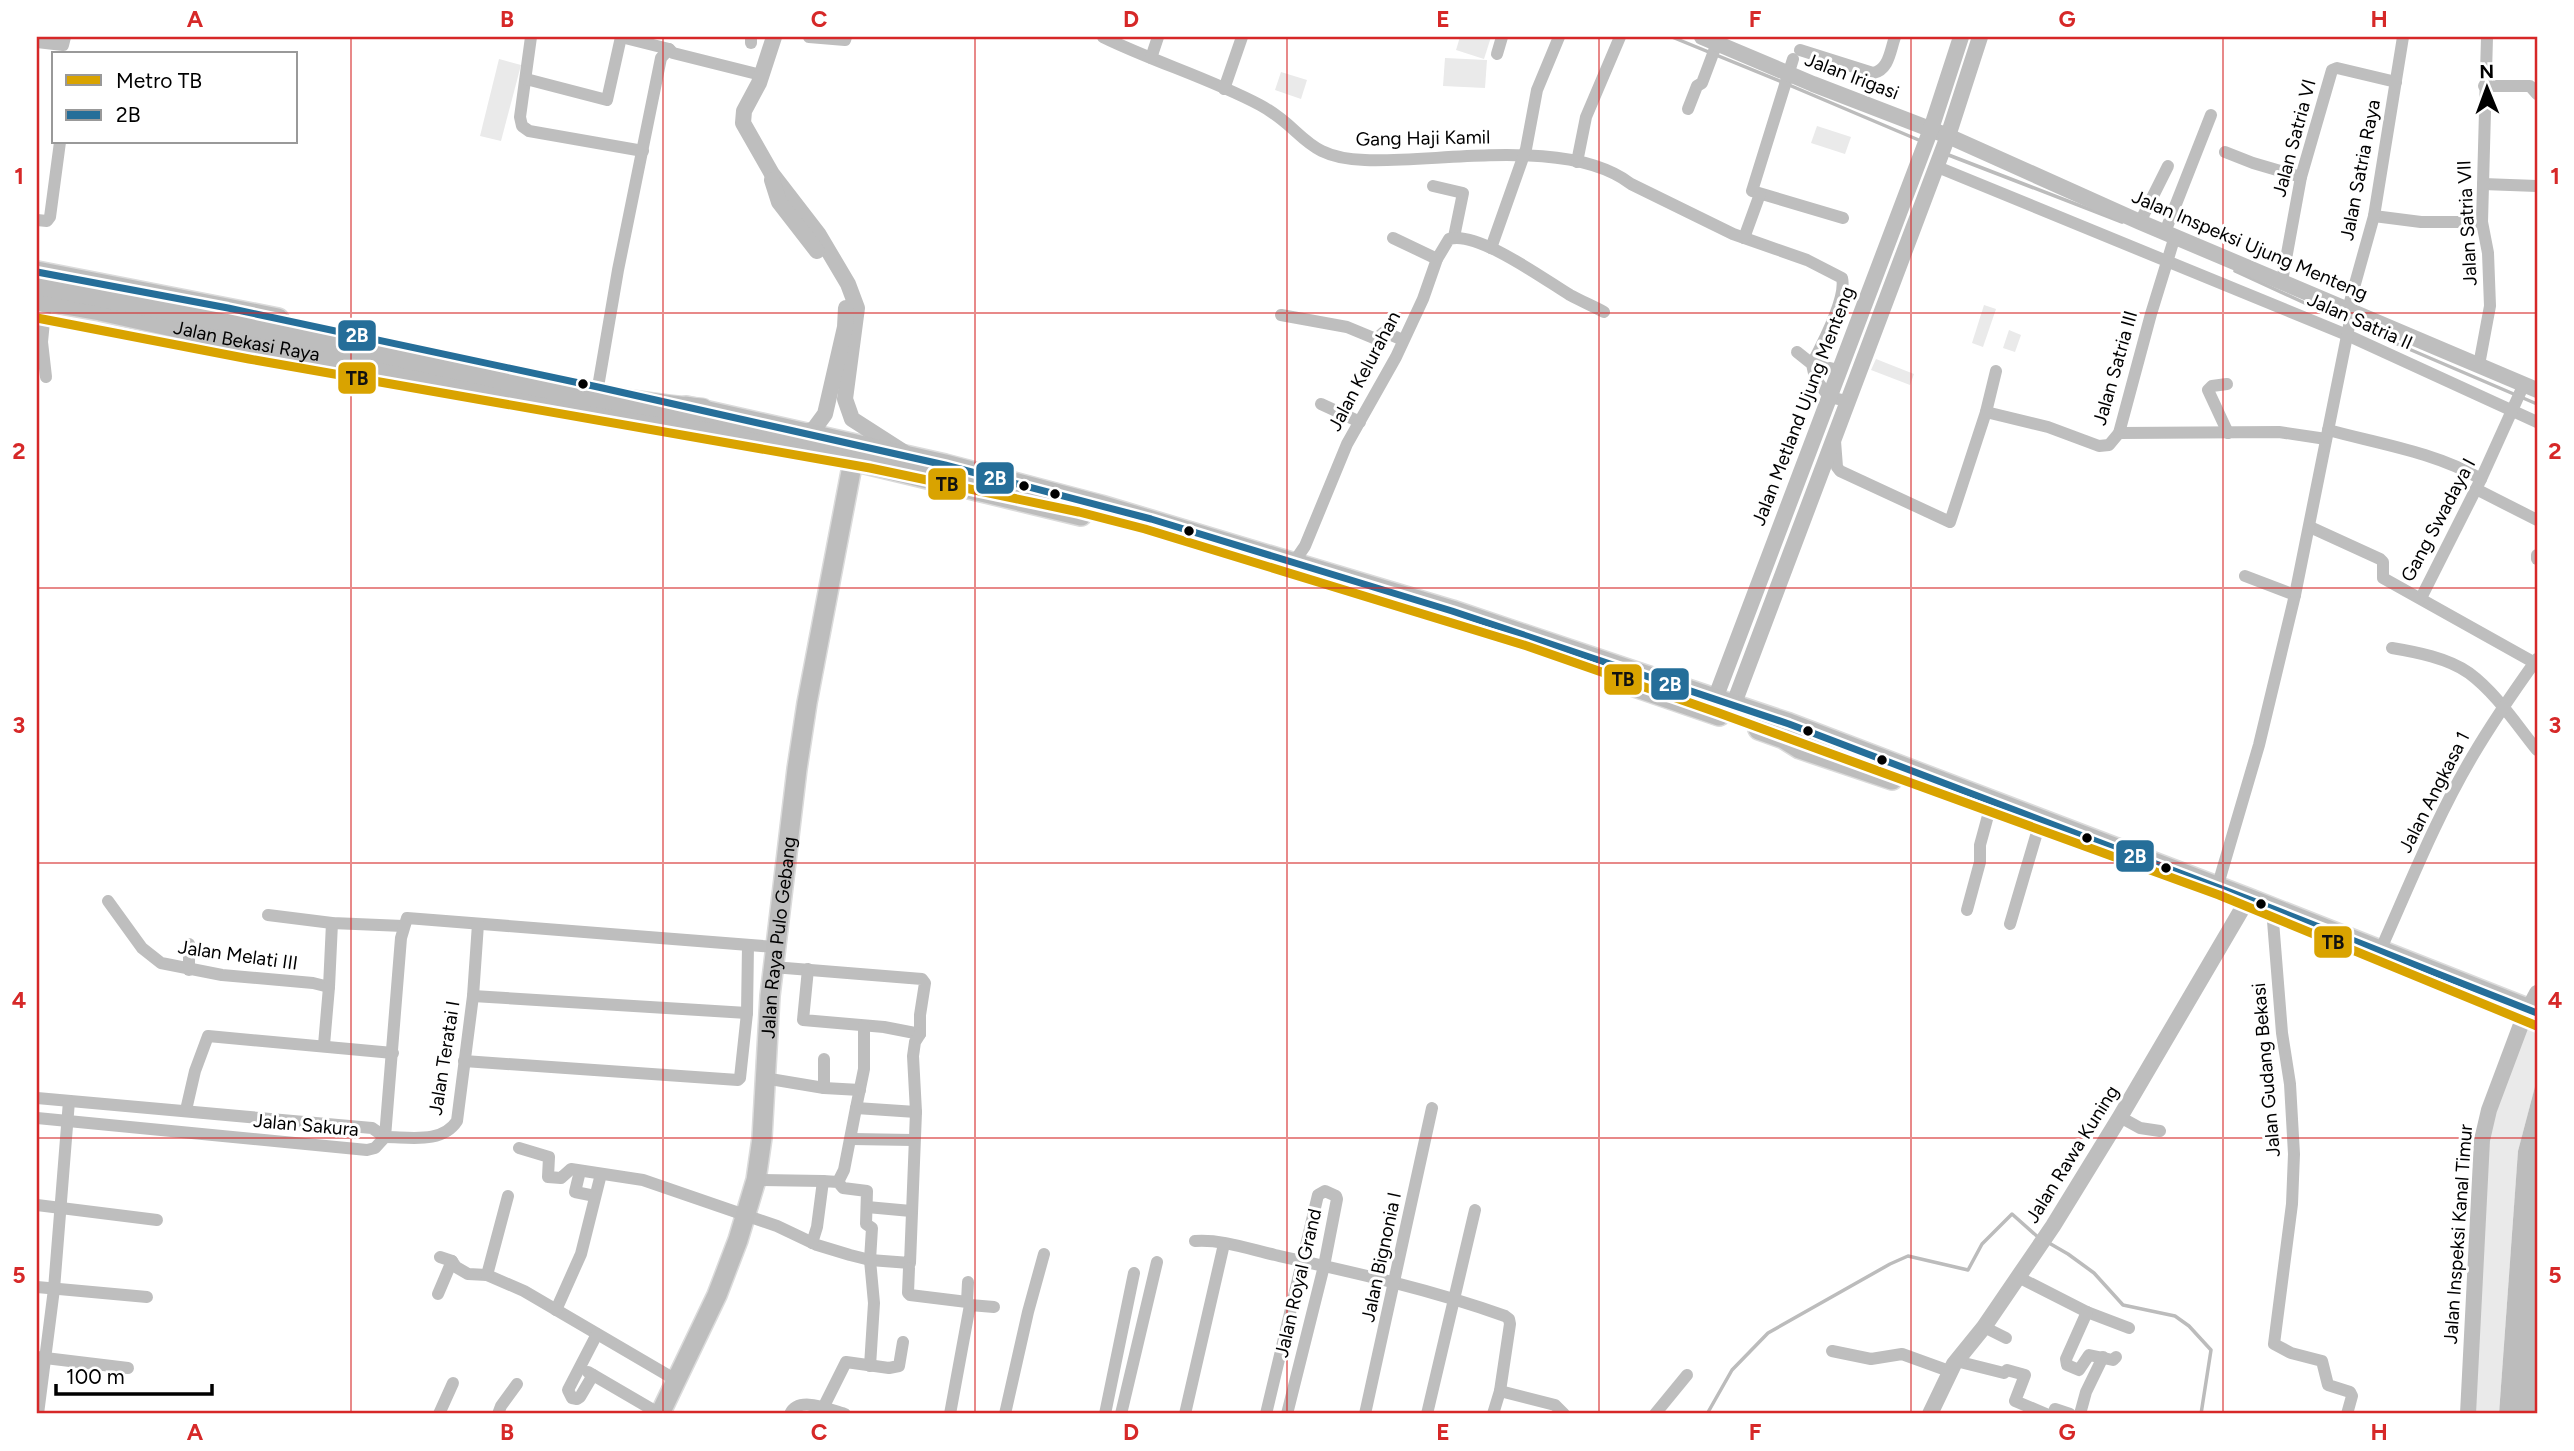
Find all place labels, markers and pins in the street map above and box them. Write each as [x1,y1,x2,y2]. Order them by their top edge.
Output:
unlabelled marker [576,377,590,391]
unlabelled marker [1017,479,1031,493]
unlabelled marker [1048,487,1062,501]
unlabelled marker [1182,524,1196,538]
unlabelled marker [1801,724,1815,738]
unlabelled marker [1875,753,1889,767]
unlabelled marker [2080,831,2094,845]
unlabelled marker [2159,861,2173,875]
unlabelled marker [2254,897,2268,911]

